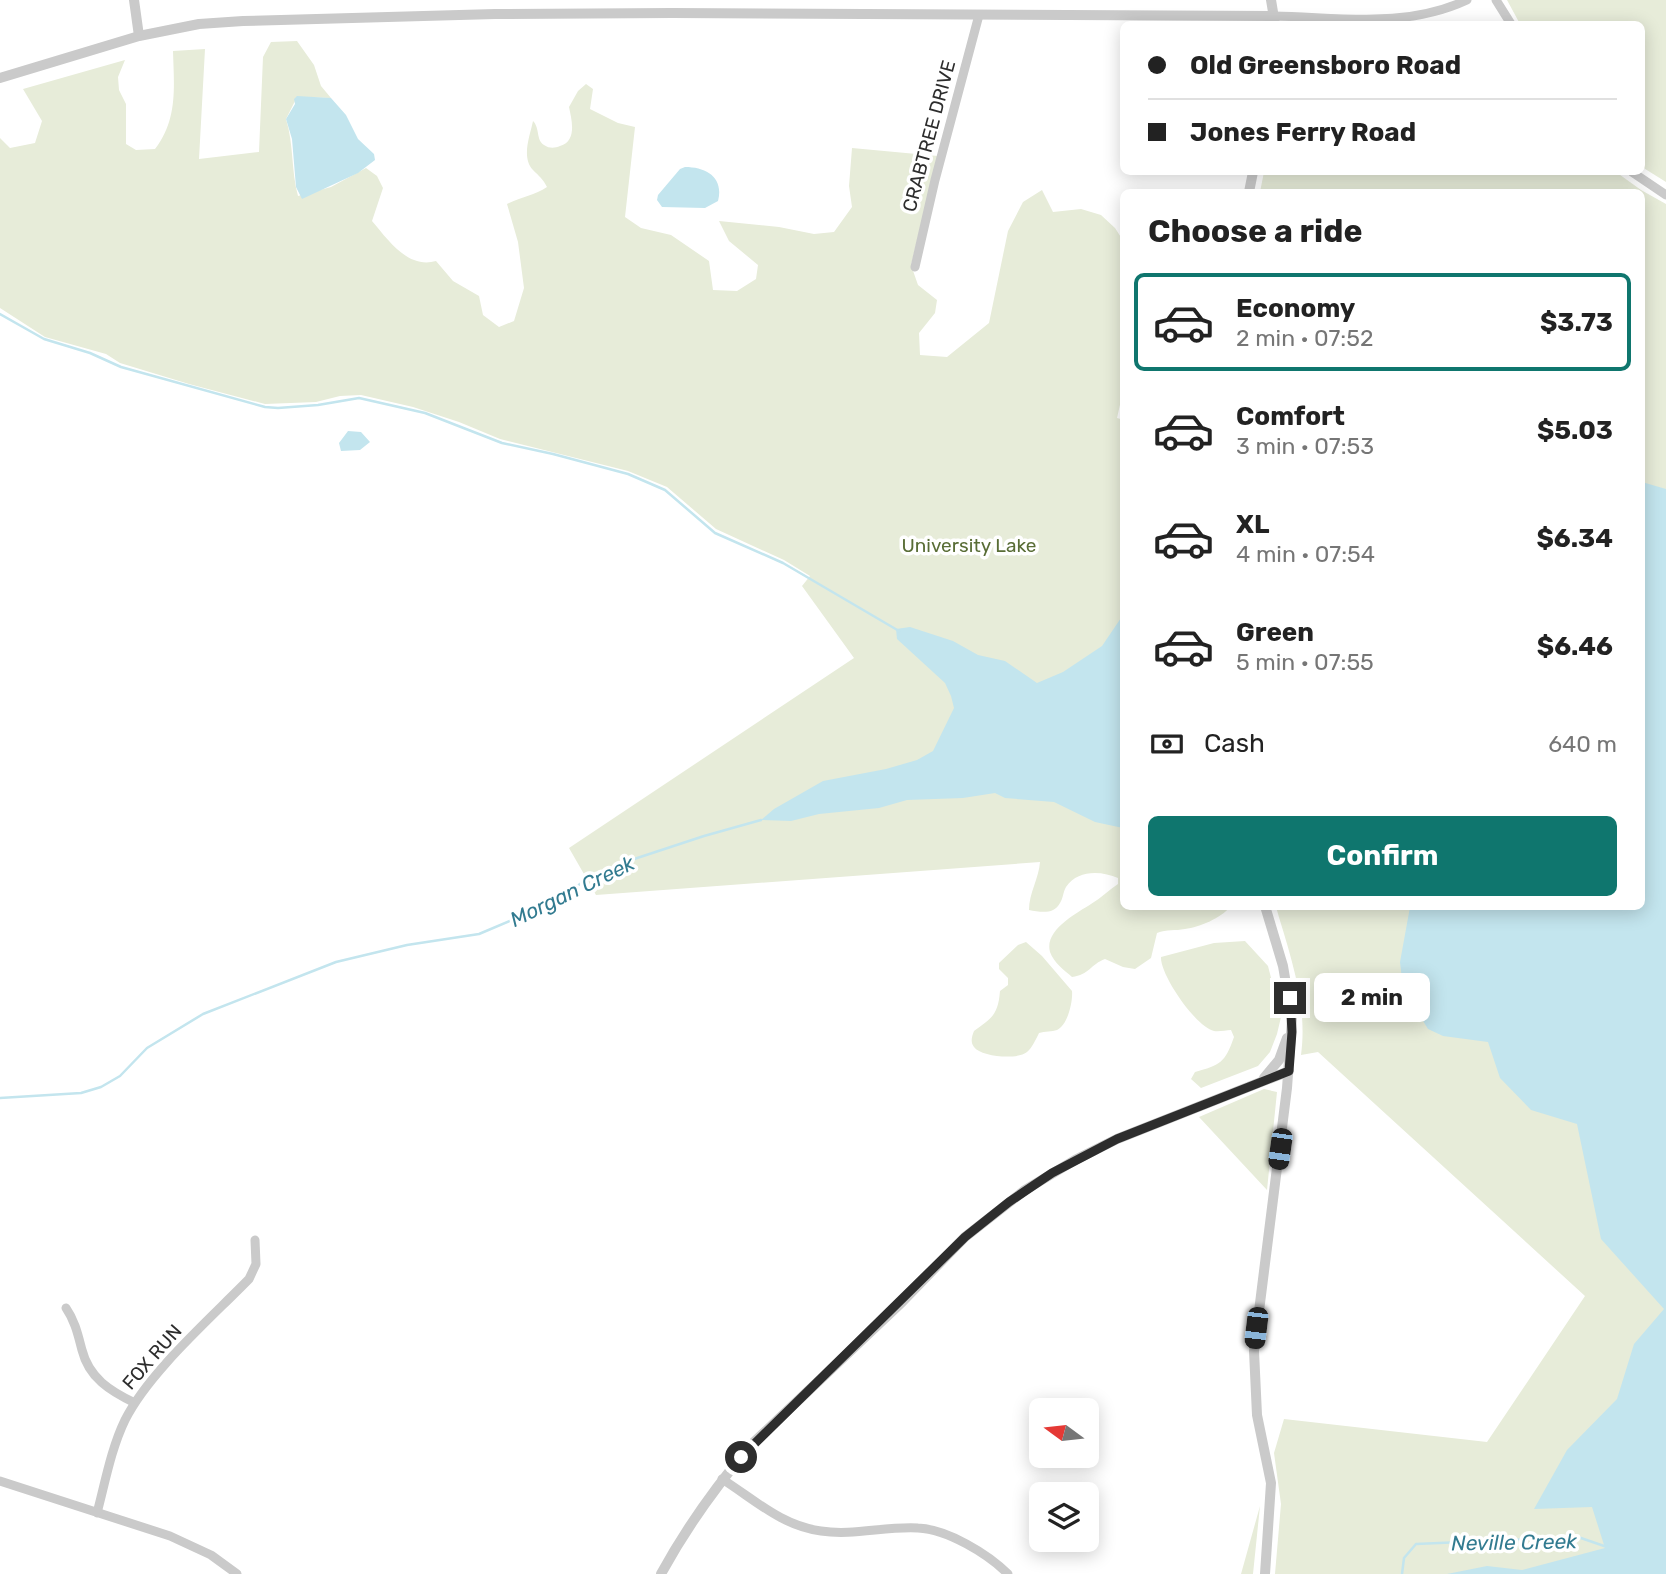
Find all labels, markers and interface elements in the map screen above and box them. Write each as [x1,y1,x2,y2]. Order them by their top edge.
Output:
text: Old Greensboro Road [1190,50,1461,81]
street label: CRABTREE DRIVE [898,58,960,214]
text: Jones Ferry Road [1190,117,1416,148]
text: Choose a ride [1148,212,1362,250]
icon: car [1152,291,1215,354]
text: Economy [1236,293,1355,324]
text: $3.73 [1540,307,1613,338]
text: 2 min · 07:52 [1236,324,1373,352]
icon: car [1152,399,1215,462]
text: Comfort [1236,401,1345,432]
text: $5.03 [1537,415,1613,446]
text: 3 min · 07:53 [1236,432,1374,460]
icon: car [1152,507,1215,570]
text: XL [1236,509,1269,540]
text: $6.34 [1536,523,1613,554]
park label: University Lake [902,534,1037,557]
text: 4 min · 07:54 [1236,540,1375,568]
icon: car [1152,615,1215,678]
text: Green [1236,617,1314,648]
text: $6.46 [1537,631,1613,662]
text: 5 min · 07:55 [1236,648,1374,676]
icon: cash [1148,725,1186,763]
text: Cash [1204,728,1265,759]
text: 640 m [1548,730,1617,758]
button: Confirm [1148,816,1617,896]
water label: Morgan Creek [506,850,639,932]
callout: 2 min [1314,974,1430,1023]
route end [1274,982,1306,1014]
text: 2 min [1341,983,1403,1011]
car [1267,1127,1294,1171]
car [1244,1306,1269,1350]
street label: FOX RUN [117,1320,187,1394]
north arrow [1029,1398,1099,1468]
map controls [1029,1398,1099,1552]
route start [725,1441,757,1473]
button: layers [1029,1482,1099,1552]
water label: Neville Creek [1451,1528,1578,1556]

